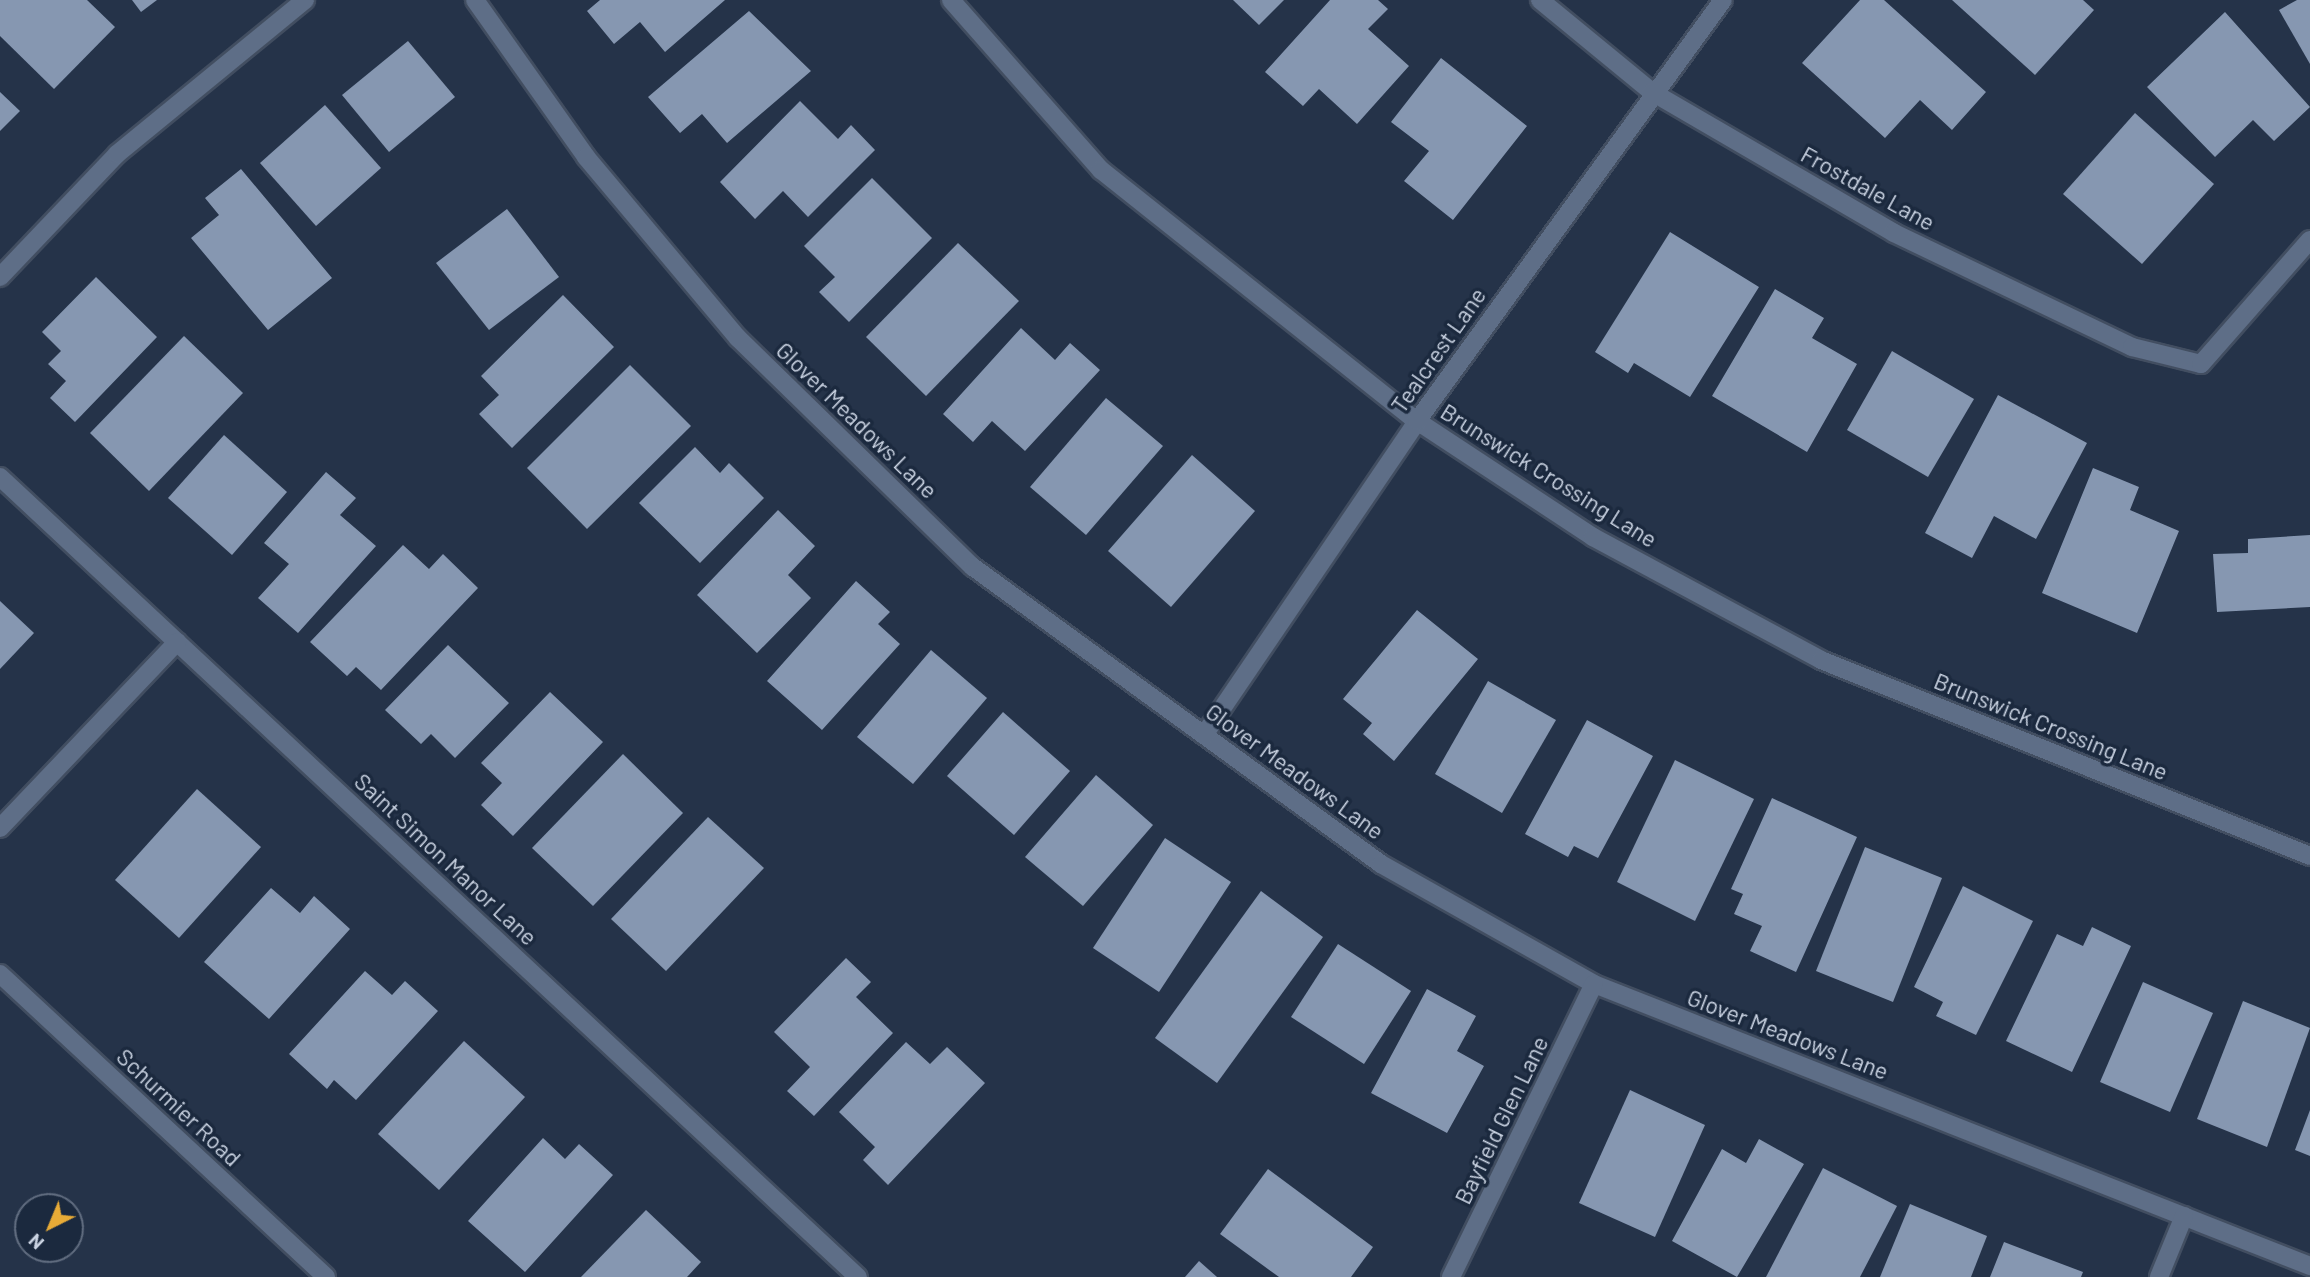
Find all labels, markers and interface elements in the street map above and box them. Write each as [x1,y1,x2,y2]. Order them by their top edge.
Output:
street label: Frostdale Lane [1796,140,1940,236]
street label: Tealcrest Lane [1385,282,1491,418]
street label: Glover Meadows Lane [771,336,943,504]
street label: Brunswick Crossing Lane [1436,397,1662,553]
street label: Brunswick Crossing Lane [1930,666,2172,786]
street label: Glover Meadows Lane [1201,697,1389,845]
street label: Saint Simon Manor Lane [349,767,543,951]
street label: Glover Meadows Lane [1684,983,1892,1085]
street label: Bayfield Glen Lane [1448,1032,1554,1208]
street label: Schurmier Road [111,1043,247,1171]
north arrow [14,1193,84,1263]
text: N [23,1230,48,1255]

